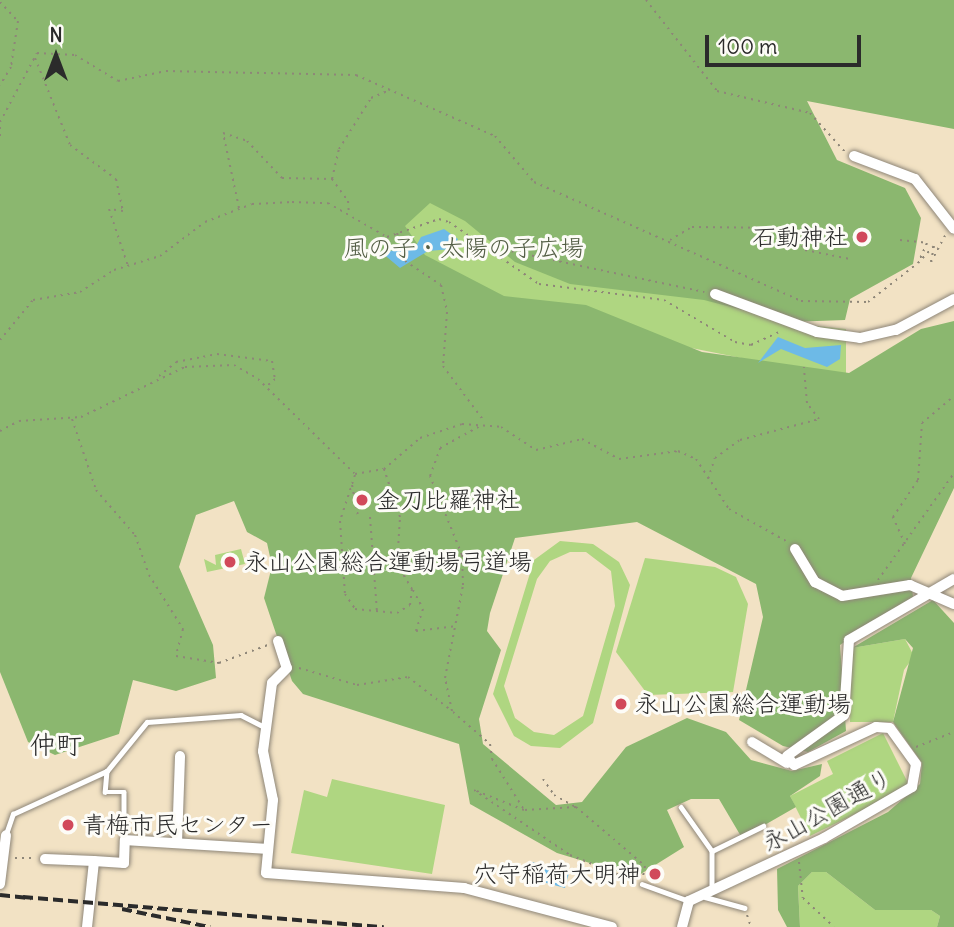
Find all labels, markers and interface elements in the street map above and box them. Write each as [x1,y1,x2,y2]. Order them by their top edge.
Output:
north arrow [21,21,91,91]
scale bar [709,21,865,65]
text: N [49,23,63,47]
text: 100 m [718,33,777,60]
place label: 石動神社 [752,223,848,251]
marker: 石動神社 [854,229,870,245]
park label: 風の子・太陽の子広場 [344,234,584,262]
place label: 金刀比羅神社 [376,486,520,514]
marker: 金刀比羅神社 [354,492,370,508]
place label: 永山公園総合運動場弓道場 [244,548,532,576]
marker: 永山公園総合運動場弓道場 [222,554,238,570]
place label: 永山公園総合運動場 [635,690,851,718]
marker: 永山公園総合運動場 [613,696,629,712]
district label: 仲町 [30,729,82,761]
street label: 永山公園通り [757,762,897,858]
place label: 青梅市民センター [82,811,274,839]
marker: 青梅市民センター [60,817,76,833]
place label: 穴守稲荷大明神 [473,860,641,888]
marker: 穴守稲荷大明神 [647,866,663,882]

